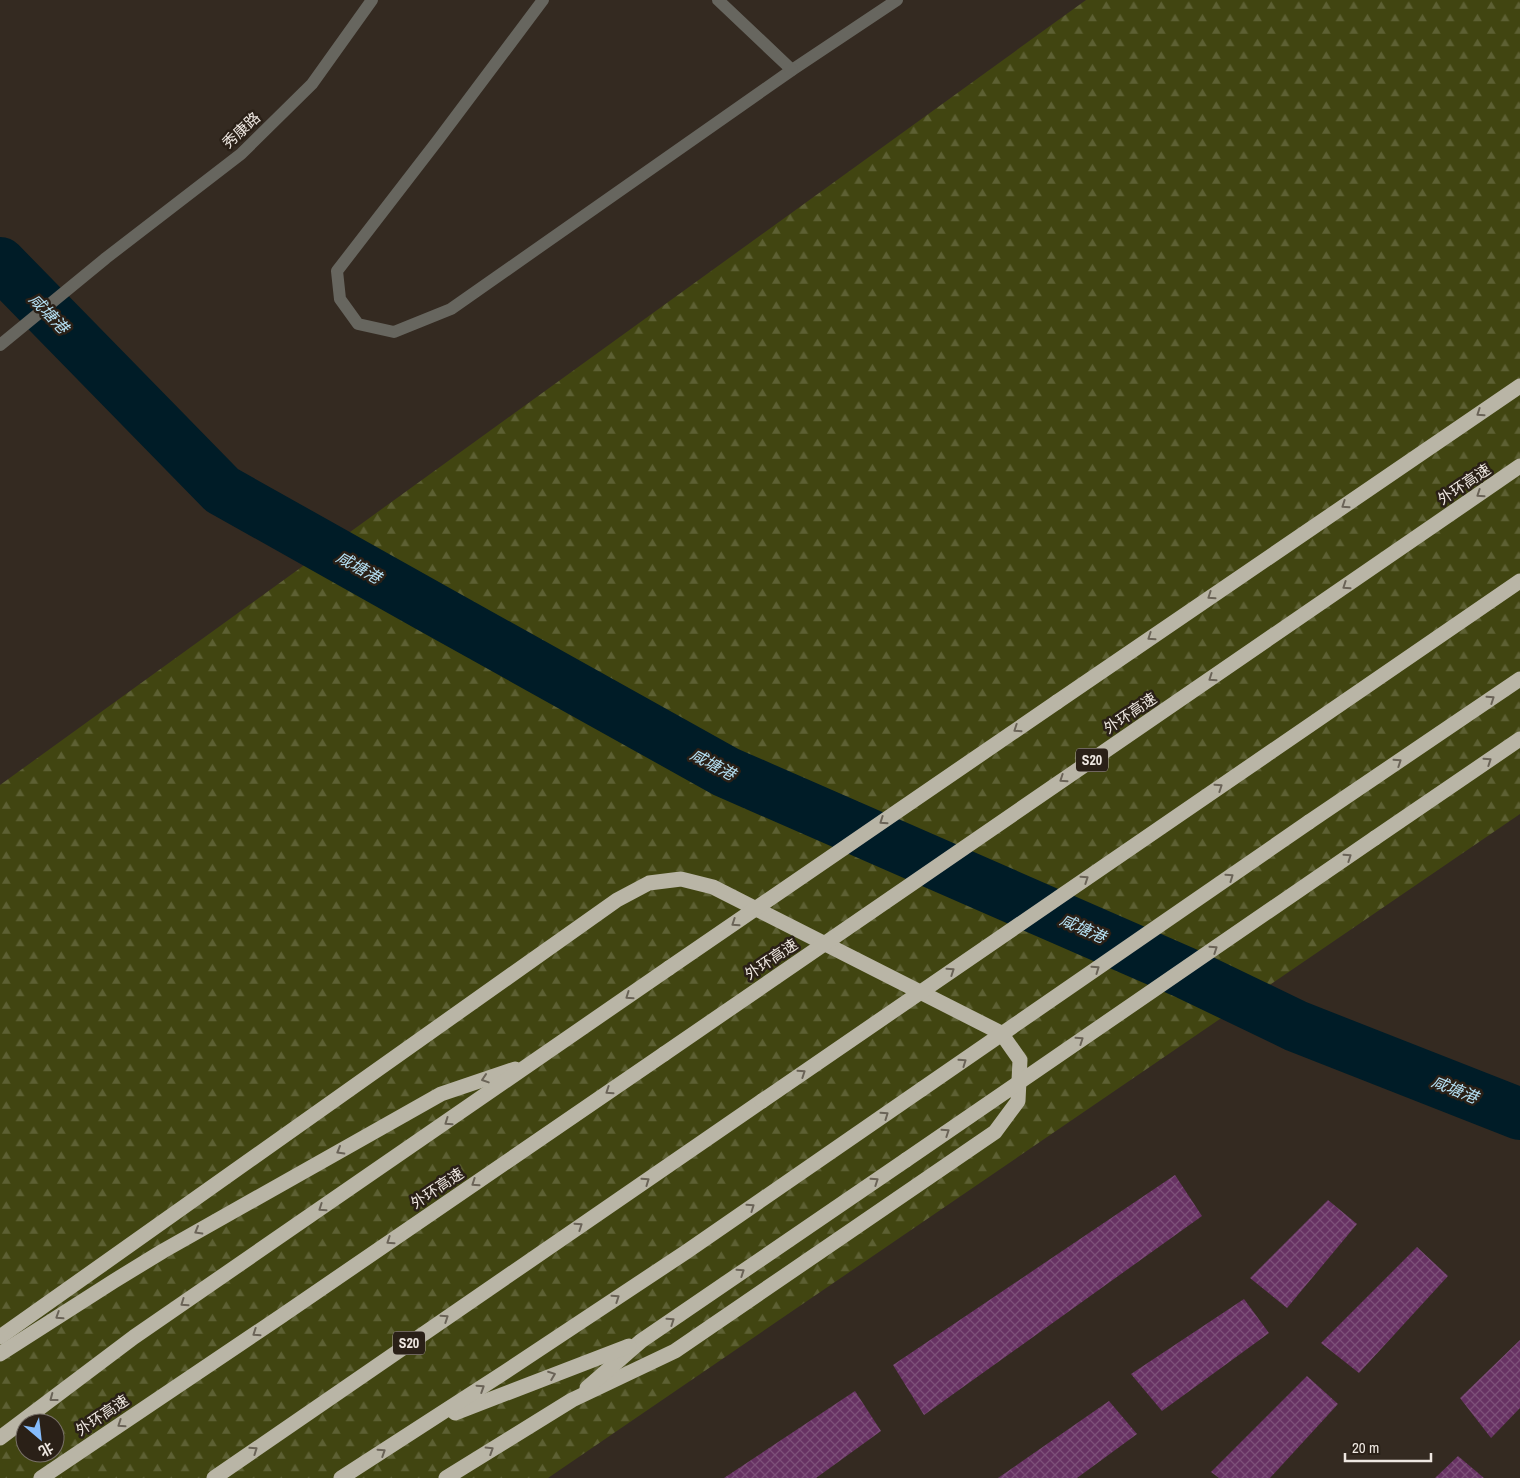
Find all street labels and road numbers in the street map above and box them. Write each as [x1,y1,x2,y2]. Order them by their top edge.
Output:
street label: 秀康路 [217,107,265,153]
street label: 外环高速 [1433,459,1495,509]
street label: 外环高速 [1099,688,1161,738]
road number: S20 [1076,748,1108,772]
street label: 外环高速 [740,934,802,984]
street label: 外环高速 [406,1163,468,1213]
road number: S20 [393,1332,425,1355]
street label: 外环高速 [71,1390,133,1440]

